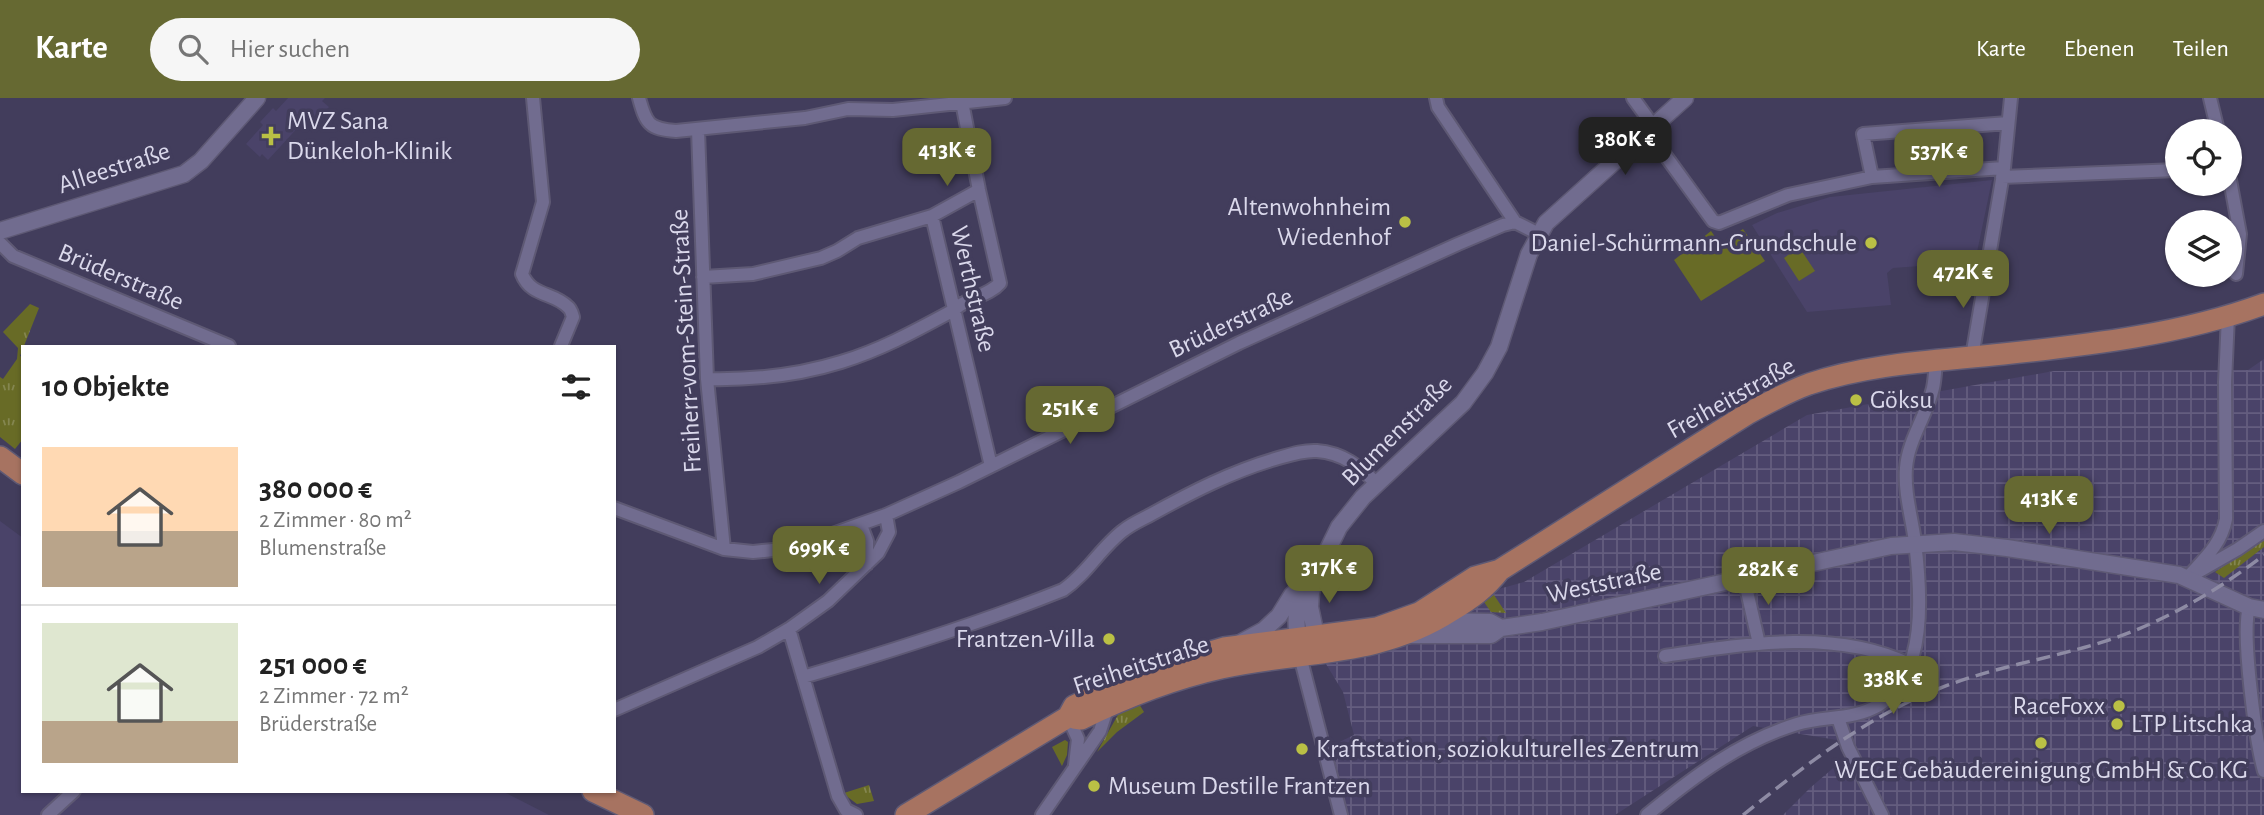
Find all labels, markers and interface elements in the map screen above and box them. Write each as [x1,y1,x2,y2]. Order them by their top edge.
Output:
search box [150,18,640,81]
icon: search [174,30,212,68]
text: Karte [35,32,108,65]
text: Hier suchen [230,36,350,62]
text: Karte [1976,37,2026,61]
text: Ebenen [2064,37,2135,61]
text: Teilen [2173,37,2229,61]
place label: MVZ Sana Dünkeloh-Klinik [287,108,452,164]
pin: 380K € [1568,118,1682,177]
map controls [2165,119,2242,287]
button: locate [2165,119,2242,196]
marker: MVZ Sana Dünkeloh-Klinik [261,126,281,146]
text: 380K € [1595,128,1655,151]
pin: 413K € [890,129,1004,188]
pin: 537K € [1882,130,1996,189]
street label: Alleestraße [55,138,173,198]
text: 413K € [918,139,976,162]
text: 537K € [1910,140,1968,163]
place label: Altenwohnheim Wiedenhof [1228,194,1393,250]
street label: Freiherr-vom-Stein-Straße [666,208,706,474]
button: layers [2165,210,2242,287]
marker: Altenwohnheim Wiedenhof [1397,214,1413,230]
street label: Werthstraße [946,223,1000,355]
place label: Daniel-Schürmann-Grundschule [1530,230,1857,256]
marker: Daniel-Schürmann-Grundschule [1863,235,1879,251]
street label: Brüderstraße [54,239,188,315]
pin: 472K € [1906,250,2020,310]
text: 472K € [1933,261,1993,284]
street label: Brüderstraße [1165,283,1297,363]
street label: Freiheitstraße [1663,352,1799,444]
icon: filters [557,368,595,406]
street label: Blumenstraße [1337,371,1457,491]
text: 10 Objekte [42,372,169,402]
pin: 251K € [1013,386,1127,446]
place label: Göksu [1870,387,1933,413]
marker: Göksu [1848,392,1864,408]
text: 251K € [1042,397,1098,420]
text: 380 000 € [259,474,372,504]
icon: home [98,475,182,559]
pin: 413K € [1992,476,2106,536]
text: 413K € [2020,487,2078,510]
text: 2 Zimmer · 80 m² [259,509,412,532]
pin: 699K € [762,526,876,586]
text: Blumenstraße [259,537,386,560]
text: 699K € [789,537,849,560]
pin: 317K € [1272,546,1386,605]
pin: 282K € [1711,547,1825,607]
text: 317K € [1301,556,1357,579]
street label: Weststraße [1544,558,1664,608]
text: 282K € [1738,558,1798,581]
place label: Frantzen-Villa [956,626,1095,652]
street label: Freiheitstraße [1070,631,1212,699]
marker: Frantzen-Villa [1101,631,1117,647]
text: 251 000 € [259,650,367,680]
icon: home [98,651,182,735]
pin: 338K € [1836,656,1950,716]
text: 338K € [1864,667,1922,690]
text: 2 Zimmer · 72 m² [259,685,409,708]
place label: RaceFoxx [2013,693,2105,719]
marker: RaceFoxx [2111,698,2127,714]
place label: LTP Litschka [2131,711,2253,737]
text: Brüderstraße [259,713,377,736]
marker: LTP Litschka [2109,716,2125,732]
marker: WEGE Gebäudereinigung GmbH & Co KG [2033,735,2049,751]
place label: Kraftstation, soziokulturelles Zentrum [1316,736,1700,762]
marker: Kraftstation, soziokulturelles Zentrum [1294,741,1310,757]
place label: WEGE Gebäudereinigung GmbH & Co KG [1834,757,2248,783]
place label: Museum Destille Frantzen [1108,773,1371,799]
marker: Museum Destille Frantzen [1086,778,1102,794]

